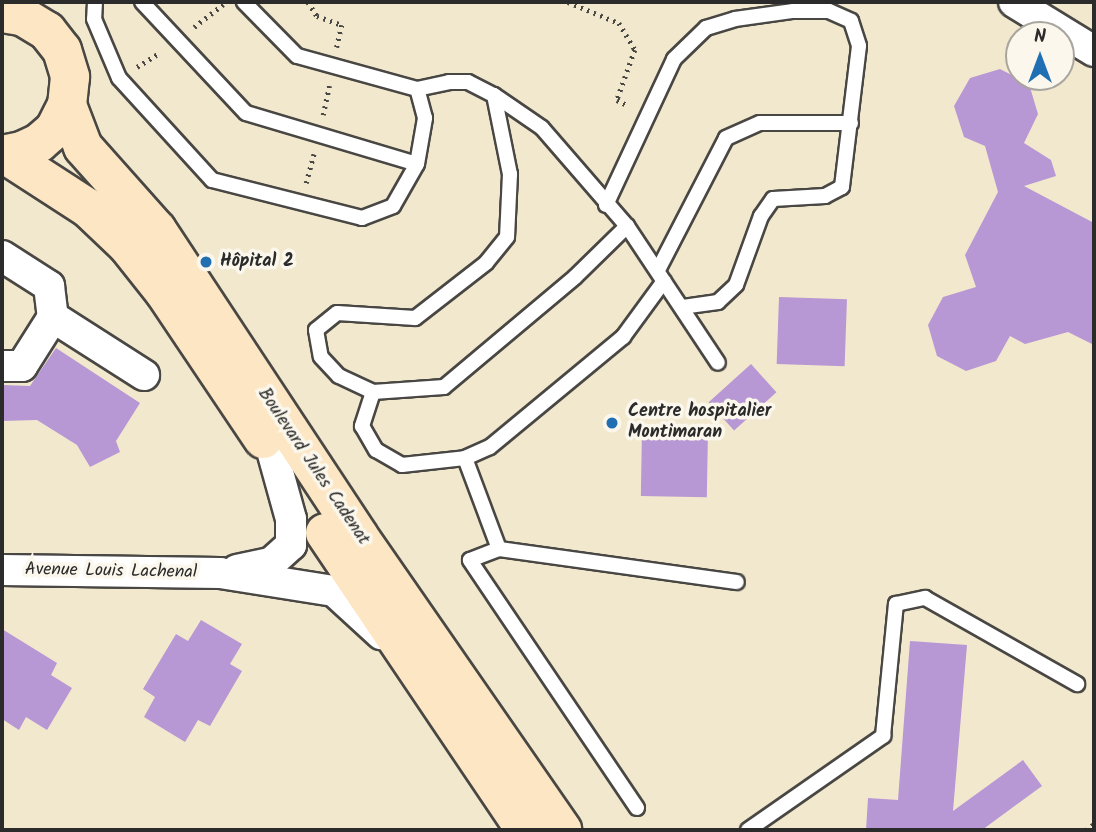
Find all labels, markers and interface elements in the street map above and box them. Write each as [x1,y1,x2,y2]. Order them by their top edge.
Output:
north arrow [1005,21,1075,91]
text: N [1034,22,1046,52]
place label: Hôpital 2 [220,251,294,273]
marker: Hôpital 2 [198,254,214,270]
street label: Boulevard Jules Cadenat [252,384,374,550]
place label: Centre hospitalier Montimaran [628,402,771,444]
marker: Centre hospitalier Montimaran [602,413,622,433]
street label: Avenue Louis Lachenal [25,560,197,584]

